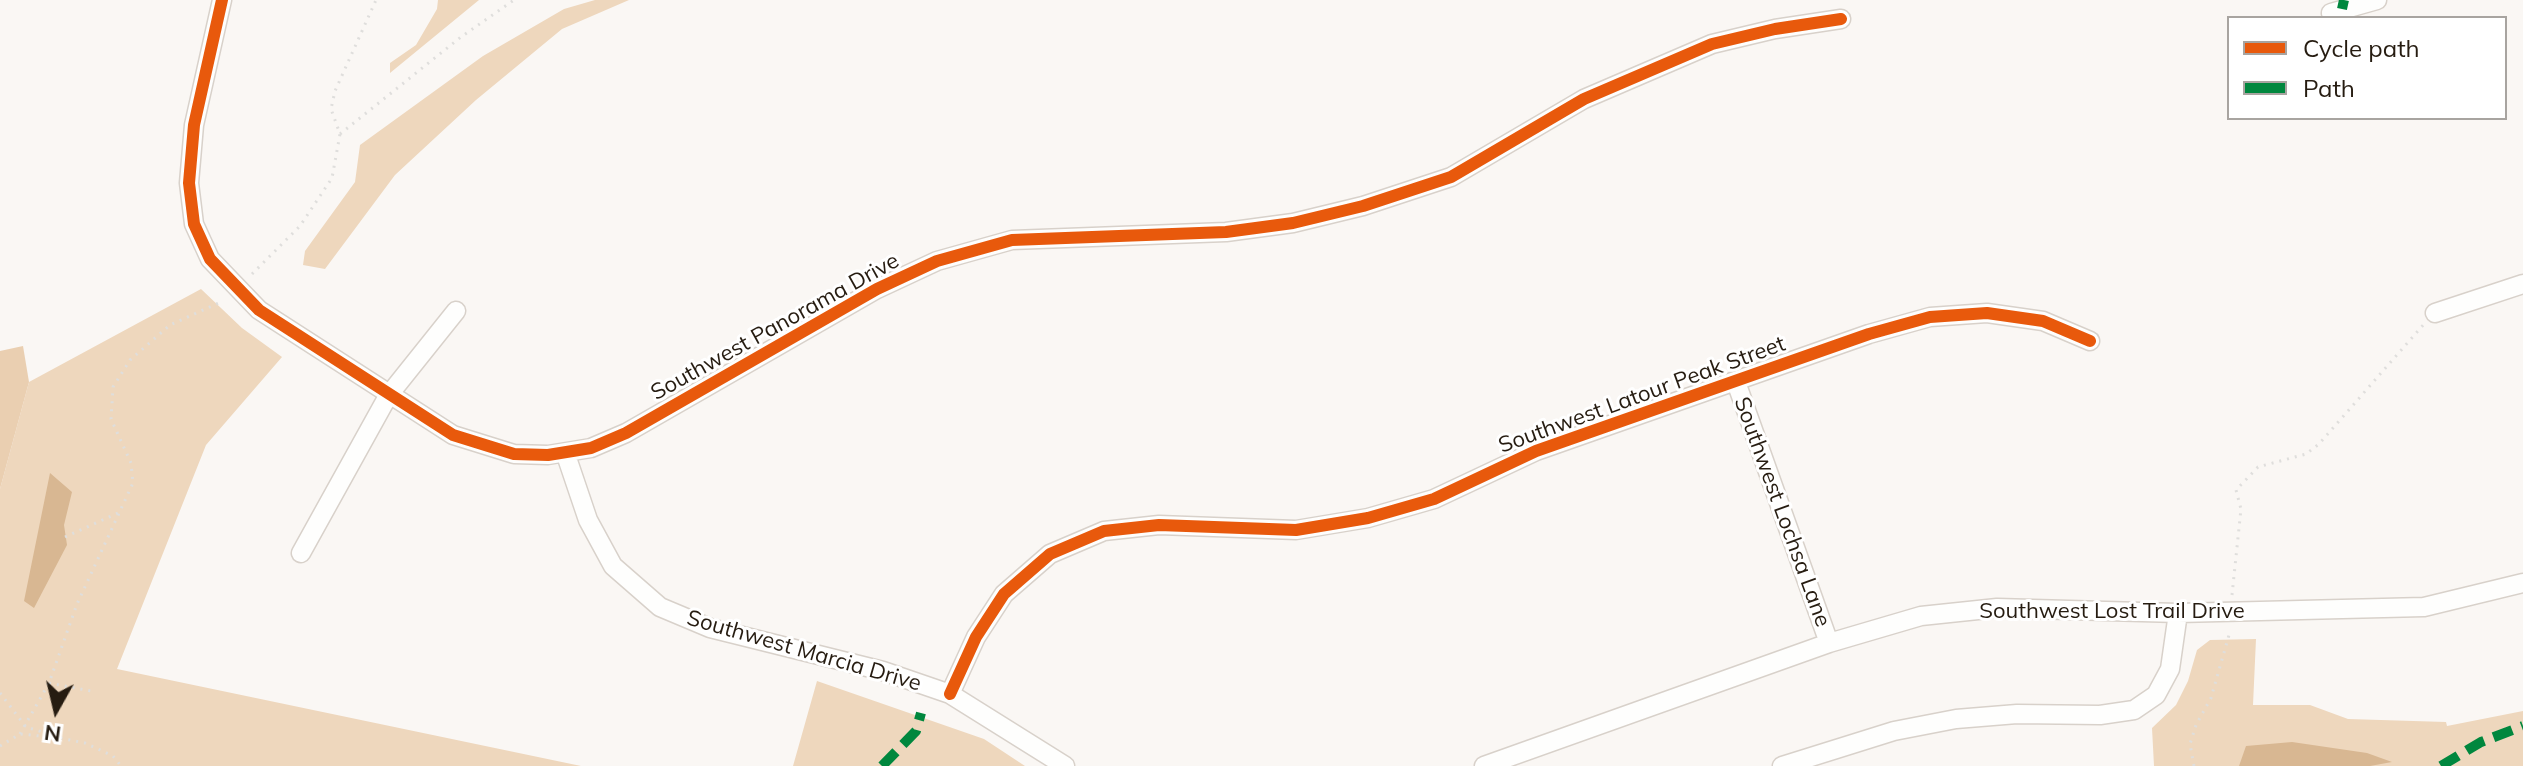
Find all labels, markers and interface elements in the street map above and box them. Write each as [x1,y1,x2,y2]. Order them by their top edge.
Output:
legend [2227,16,2507,120]
text: Cycle path [2303,33,2420,63]
text: Path [2303,73,2355,103]
street label: Southwest Panorama Drive [646,248,904,406]
street label: Southwest Latour Peak Street [1495,331,1789,459]
street label: Southwest Lochsa Lane [1728,393,1836,631]
street label: Southwest Lost Trail Drive [1979,598,2245,624]
street label: Southwest Marcia Drive [684,605,924,697]
north arrow [16,670,96,750]
text: N [42,719,63,749]

